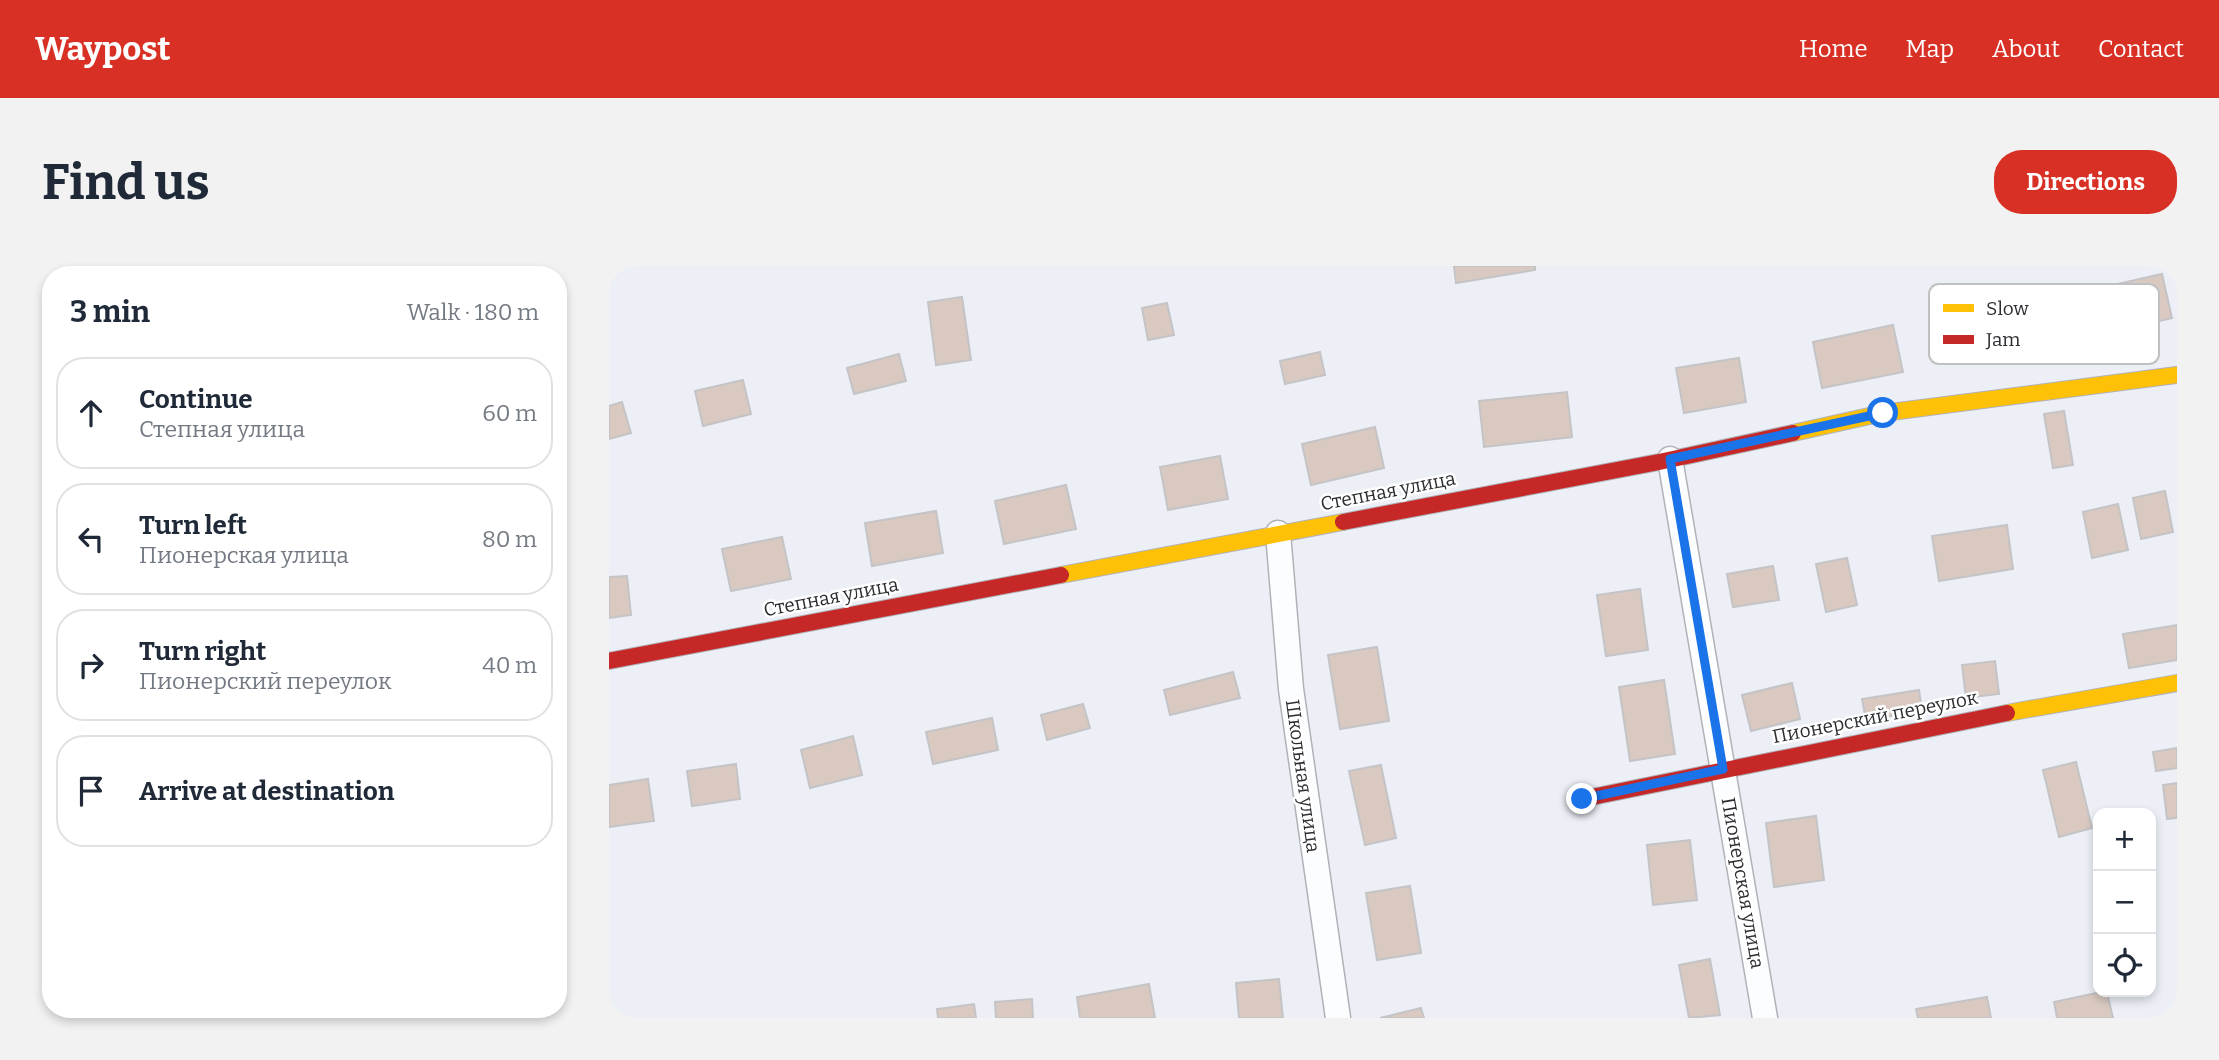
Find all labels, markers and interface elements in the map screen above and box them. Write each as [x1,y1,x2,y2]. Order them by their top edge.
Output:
text: Waypost [35,29,171,69]
text: Home [1799,35,1868,63]
text: Map [1906,35,1954,63]
text: About [1992,35,2060,63]
text: Contact [2098,35,2184,63]
button: Directions [1994,150,2177,214]
text: Find us [42,153,210,212]
legend [1929,284,2159,364]
text: 3 min [70,294,150,330]
text: Slow [1986,297,2029,320]
text: Walk · 180 m [407,298,539,326]
text: Jam [1985,328,2020,351]
text: Continue [139,384,253,415]
icon: ahead [72,394,110,432]
route start [1867,397,1898,428]
text: 60 m [482,399,537,427]
text: Степная улица [139,415,305,443]
street label: Степная улица [1318,467,1458,515]
text: Turn left [139,510,247,541]
icon: left [72,520,110,558]
text: 80 m [482,525,537,553]
text: Пионерская улица [139,541,349,569]
street label: Степная улица [761,573,901,621]
text: Turn right [139,636,266,667]
icon: right [72,646,110,684]
text: 40 m [482,651,537,679]
text: Пионерский переулок [139,667,392,695]
street label: Пионерский переулок [1770,686,1980,748]
street label: Школьная улица [1281,698,1325,855]
icon: arrive [72,772,110,810]
text: Arrive at destination [139,776,394,807]
route end [1566,783,1597,814]
street label: Пионерская улица [1717,796,1769,971]
map controls [2093,808,2156,997]
button: + [2093,808,2156,871]
button: − [2093,871,2156,934]
button: locate [2093,934,2156,997]

